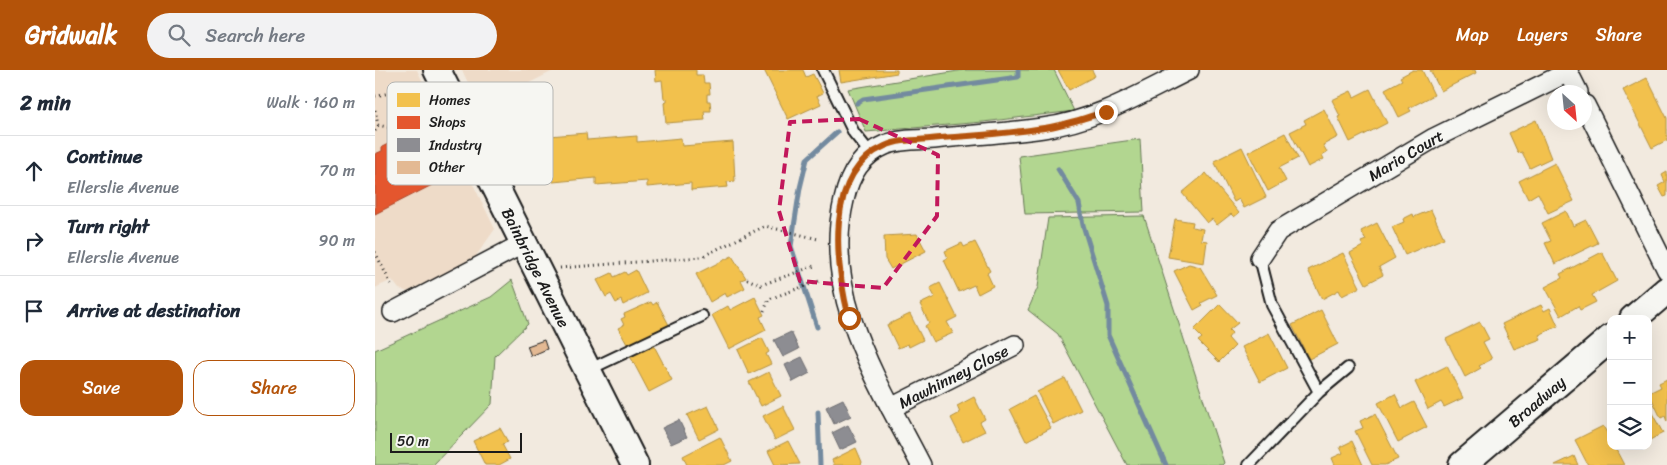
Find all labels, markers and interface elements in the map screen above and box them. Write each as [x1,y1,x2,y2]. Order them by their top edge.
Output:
search box [147,13,497,58]
text: Gridwalk [25,14,117,56]
text: Search here [205,19,305,52]
text: Map [1456,19,1489,51]
text: Layers [1517,19,1568,51]
text: Share [1596,19,1642,51]
icon: search [165,21,193,49]
legend [387,82,553,185]
text: 2 min [20,84,71,122]
north arrow [1547,85,1592,130]
text: Walk · 160 m [266,88,355,117]
text: Homes [429,88,471,113]
route end [1095,101,1118,124]
text: Shops [429,110,466,135]
street label: Mario Court [1362,121,1449,189]
text: Industry [428,133,483,158]
text: Continue [67,140,143,173]
text: Other [429,155,466,180]
text: 70 m [319,156,355,185]
icon: ahead [20,157,48,185]
text: Ellerslie Avenue [67,173,179,202]
street label: Bainbridge Avenue [493,203,578,333]
text: Turn right [67,210,149,243]
text: 90 m [319,226,355,255]
icon: right [20,227,48,255]
text: Ellerslie Avenue [67,243,179,272]
text: Arrive at destination [67,294,240,327]
icon: arrive [20,297,48,325]
route start [838,307,861,330]
map controls [1607,315,1652,450]
button: + [1607,315,1652,360]
street label: Mawhinney Close [893,336,1014,417]
button: Save [20,360,183,416]
button: Share [193,360,355,416]
button: − [1607,360,1652,405]
street label: Broadway [1501,368,1573,435]
button: layers [1607,405,1652,450]
text: 50 m [397,429,429,454]
scale bar [390,430,523,453]

